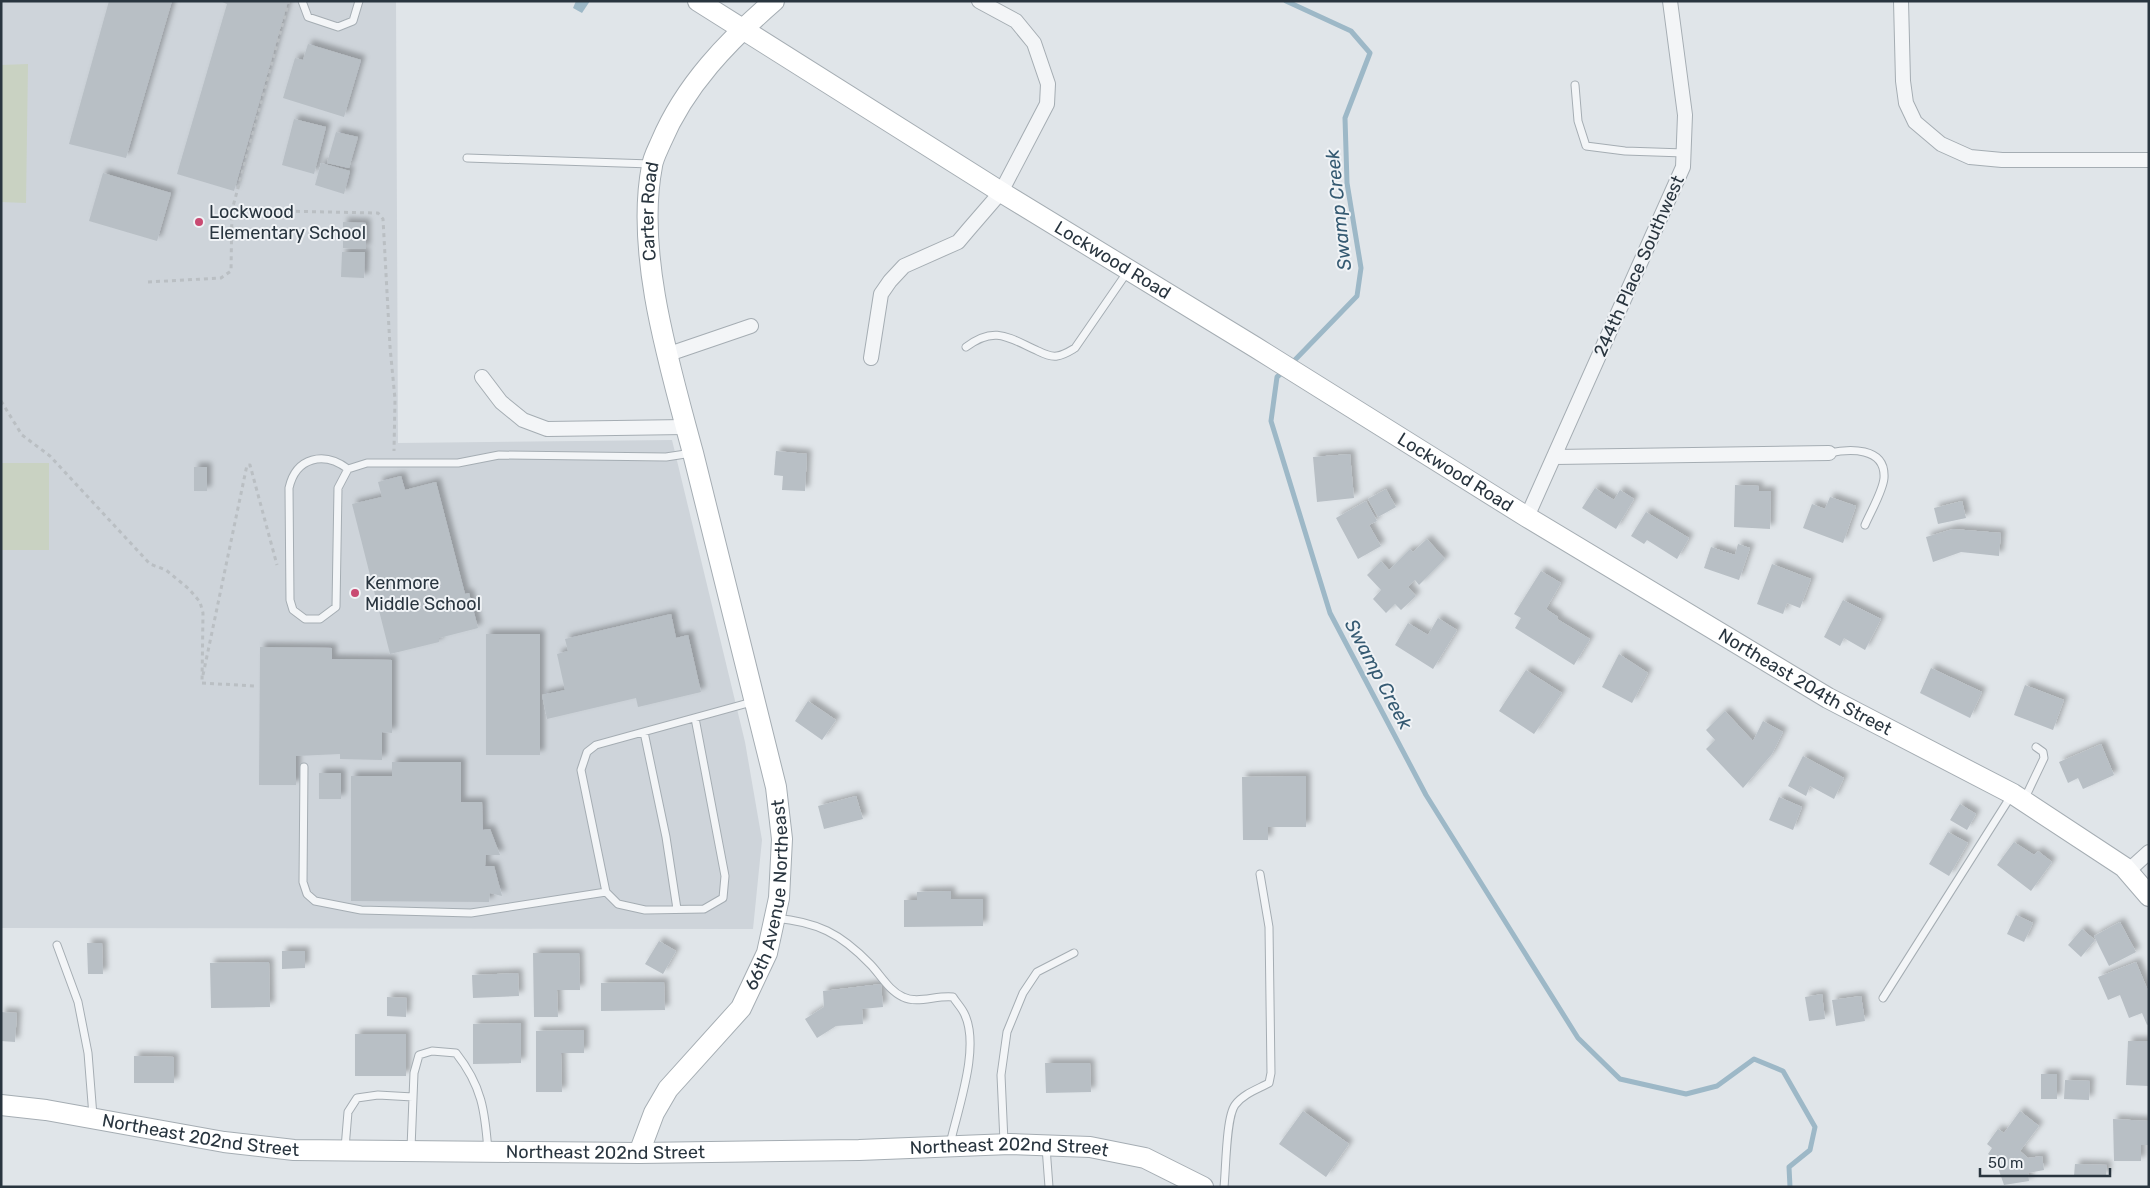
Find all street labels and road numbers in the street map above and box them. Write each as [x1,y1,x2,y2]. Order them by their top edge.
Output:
street label: Carter Road [636,160,664,262]
street label: 244th Place Southwest [1589,172,1689,360]
street label: Lockwood Road [1050,216,1175,304]
street label: Lockwood Road [1393,428,1517,517]
street label: Northeast 204th Street [1715,624,1896,740]
street label: 66th Avenue Northeast [740,798,793,994]
street label: Northeast 202nd Street [100,1109,299,1161]
street label: Northeast 202nd Street [909,1133,1111,1161]
street label: Northeast 202nd Street [506,1141,705,1164]

